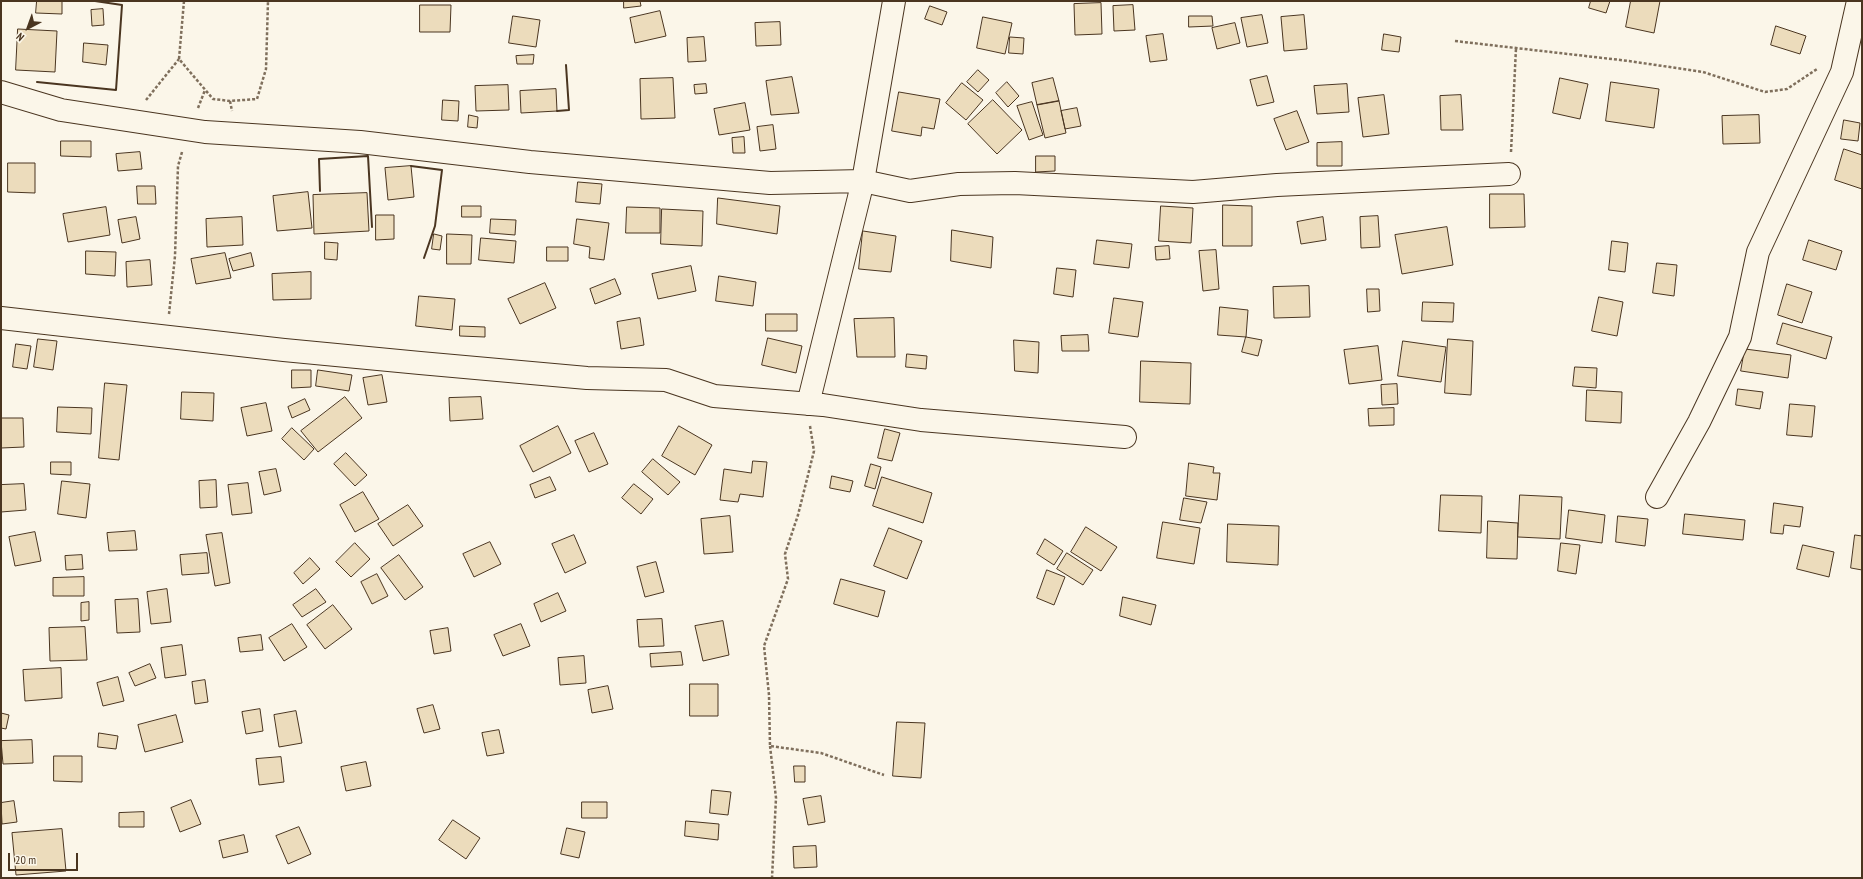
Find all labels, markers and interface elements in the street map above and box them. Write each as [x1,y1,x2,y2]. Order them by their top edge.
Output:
north arrow [8,8,48,48]
text: N [13,30,27,44]
scale bar [10,845,80,871]
text: 20 m [15,852,36,867]

